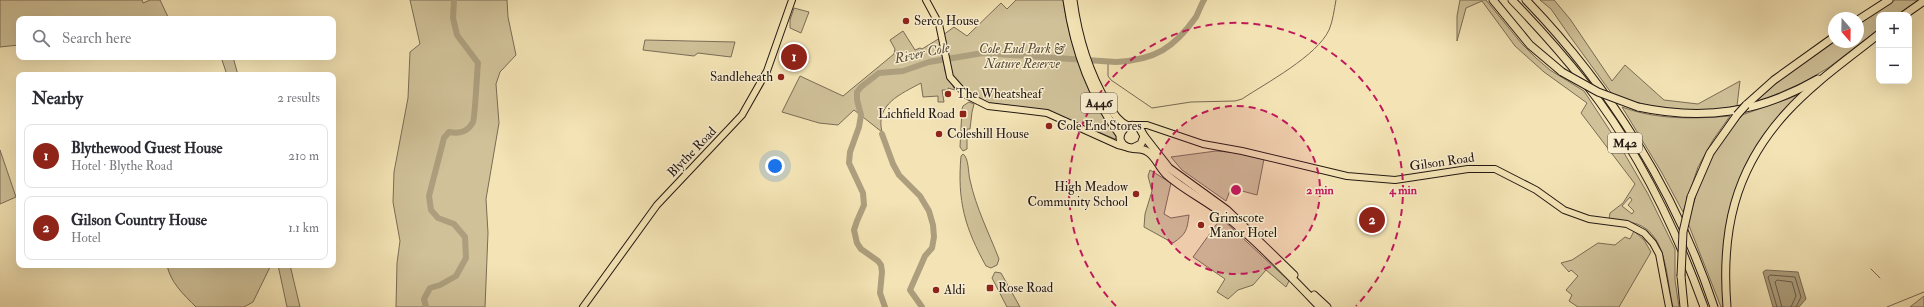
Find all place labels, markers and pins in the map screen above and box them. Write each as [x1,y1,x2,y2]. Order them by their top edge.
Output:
place label: Serco House [914,13,980,29]
marker: Serco House [901,16,911,26]
pin: 1 [781,42,807,72]
place label: Sandleheath [710,69,773,85]
marker: Sandleheath [776,72,786,82]
place label: The Wheatsheaf [956,86,1044,102]
marker: The Wheatsheaf [943,89,953,99]
place label: Lichfield Road [878,106,956,122]
marker: Lichfield Road [958,109,968,119]
place label: Cole End Stores [1057,118,1142,134]
marker: Cole End Stores [1044,121,1054,131]
place label: Coleshill House [947,126,1029,142]
marker: Coleshill House [934,129,944,139]
place label: High Meadow Community School [1028,179,1129,211]
centre of rings [1229,183,1243,197]
marker: High Meadow Community School [1131,189,1141,199]
pin: 2 [1359,205,1385,235]
place label: Grimscote Manor Hotel [1209,210,1278,241]
marker: Grimscote Manor Hotel [1196,220,1206,230]
place label: Rose Road [998,280,1054,296]
place label: Aldi [943,282,966,298]
marker: Rose Road [985,283,995,293]
marker: Aldi [931,285,941,295]

